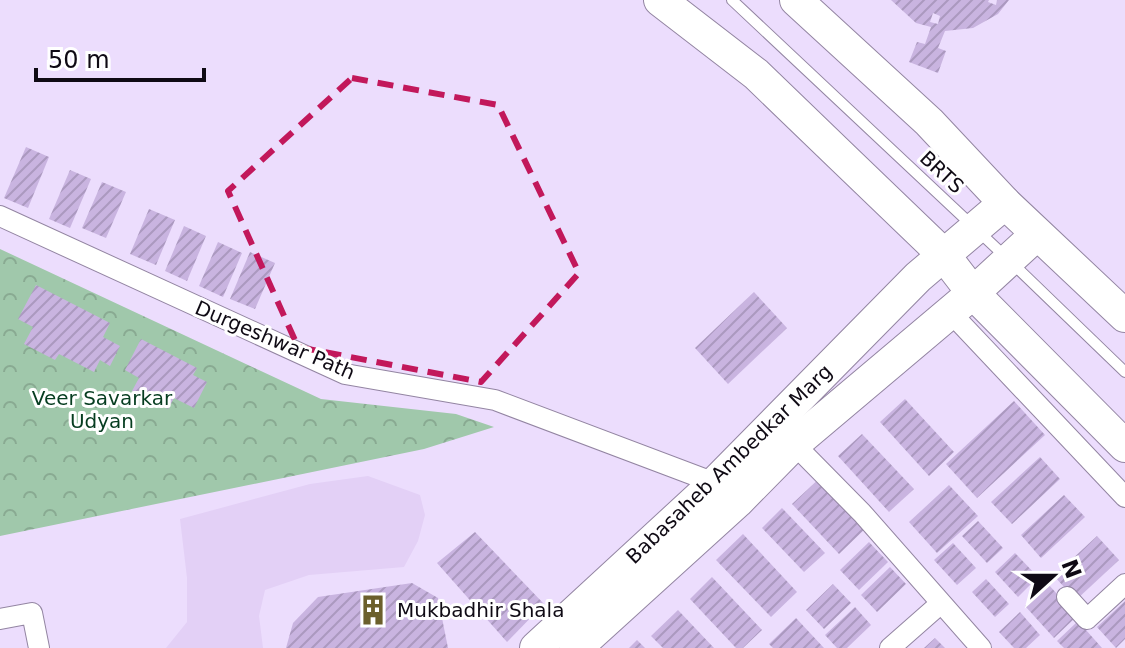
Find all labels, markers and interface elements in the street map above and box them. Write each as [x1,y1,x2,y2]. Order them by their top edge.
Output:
scale bar [36,32,204,82]
text: 50 m [48,46,110,74]
street label: BRTS [915,146,969,198]
street label: Durgeshwar Path [192,296,358,384]
street label: Babasaheb Ambedkar Marg [621,359,837,569]
park label: Veer Savarkar Udyan [32,386,173,433]
north arrow [1013,536,1093,616]
text: N [1056,556,1086,582]
building icon: Mukbadhir Shala [356,593,390,627]
place label: Mukbadhir Shala [397,598,564,622]

